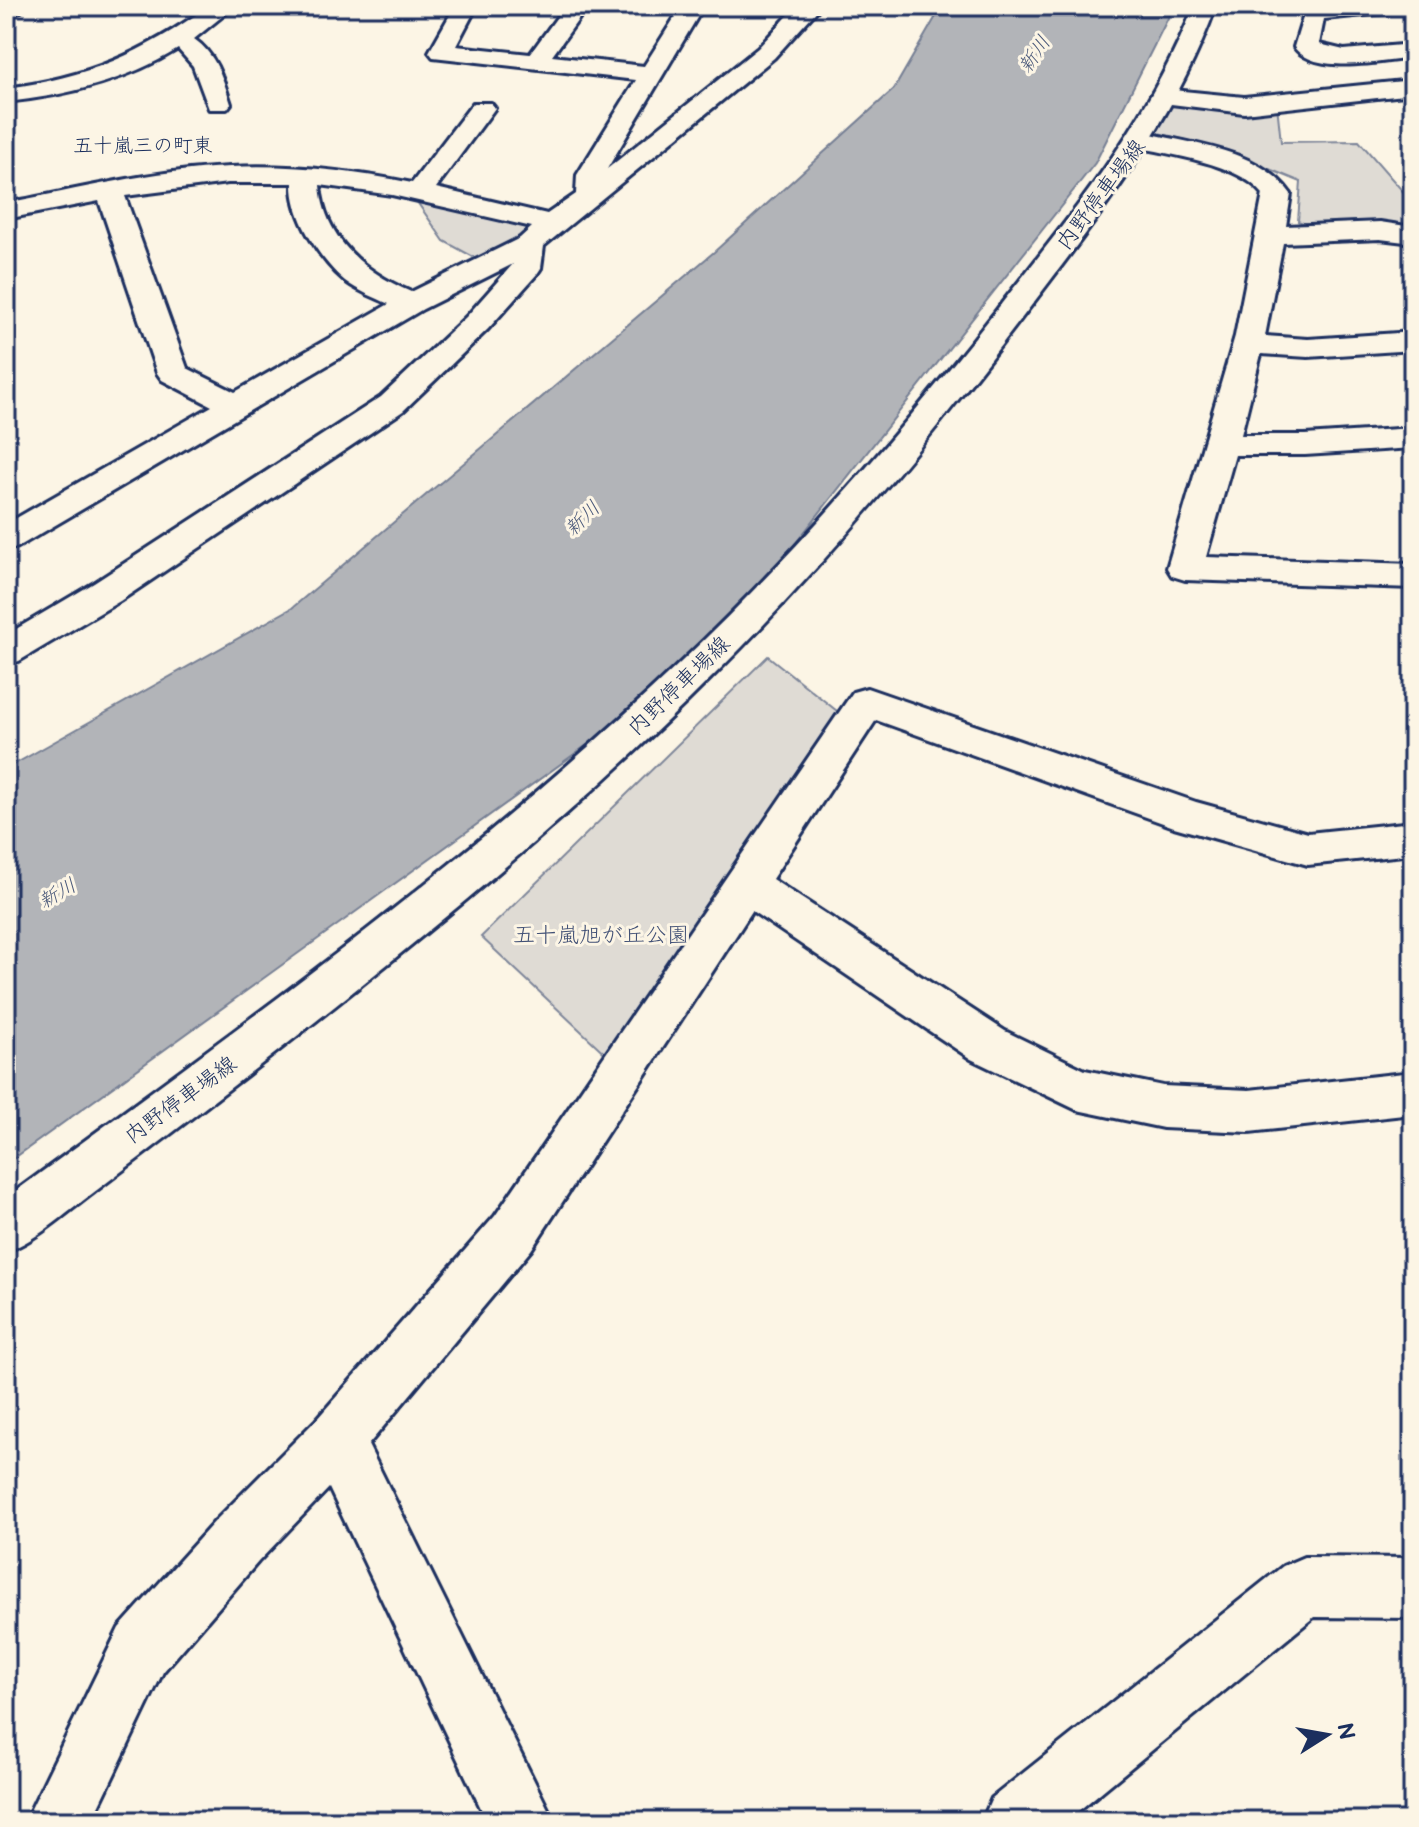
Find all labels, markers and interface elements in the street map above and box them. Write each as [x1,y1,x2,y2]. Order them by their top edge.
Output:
water label: 新川 [1014,31,1056,78]
district label: 五十嵐三の町東 [73,134,213,158]
street label: 内野停車場線 [1051,134,1152,256]
water label: 新川 [560,496,605,541]
street label: 内野停車場線 [622,631,736,742]
water label: 新川 [34,873,81,914]
park label: 五十嵐旭が丘公園 [513,922,689,949]
street label: 内野停車場線 [120,1050,242,1150]
north arrow [1287,1695,1367,1775]
text: N [1330,1721,1360,1742]

